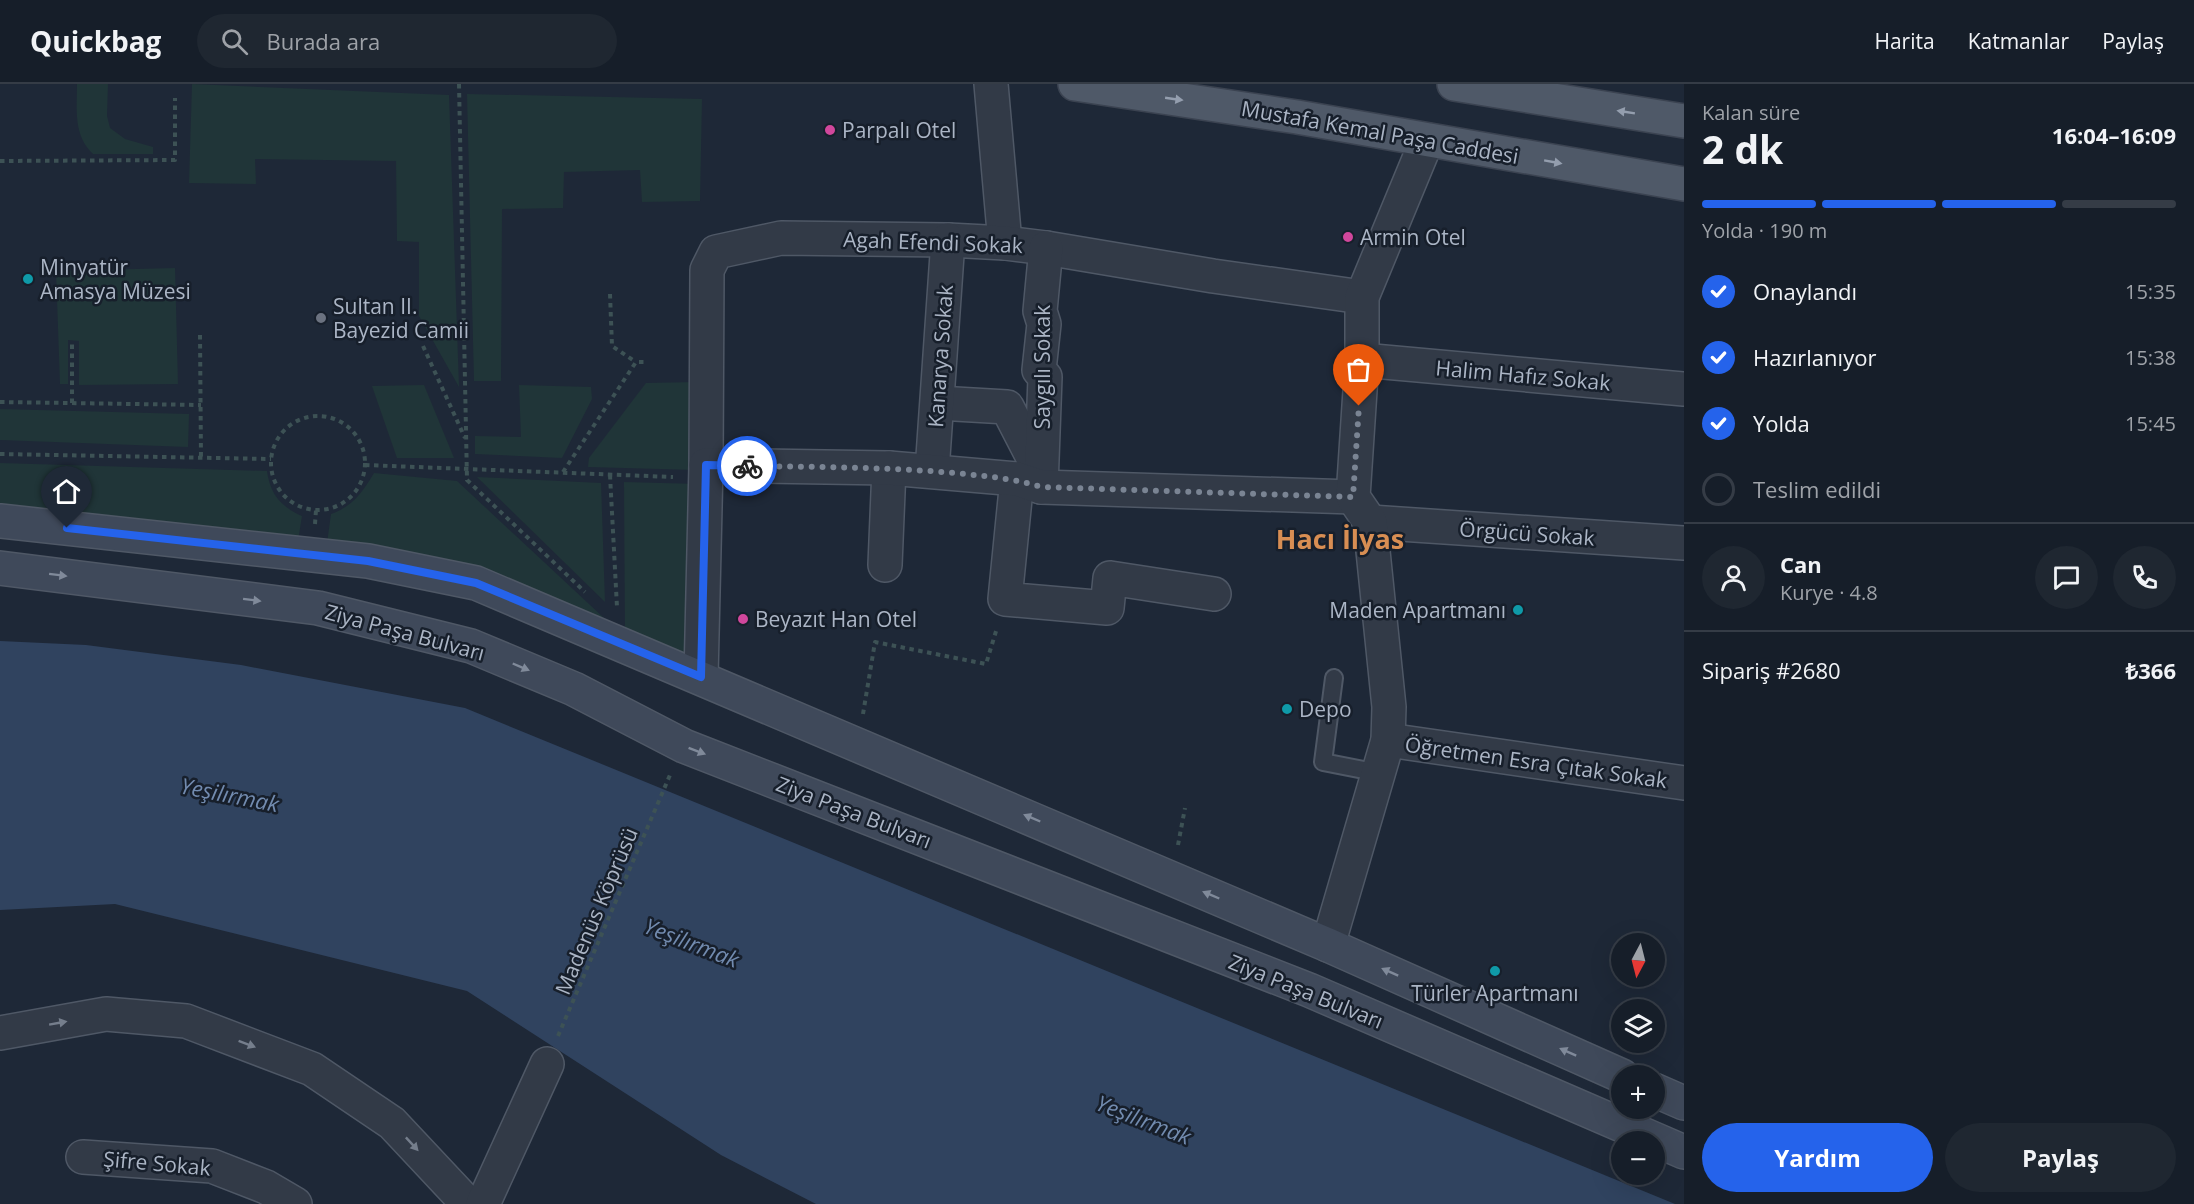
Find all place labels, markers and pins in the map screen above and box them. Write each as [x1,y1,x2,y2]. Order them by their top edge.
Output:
place label: Parpalı Otel [842,116,956,144]
marker: Parpalı Otel [823,123,837,137]
place label: Armin Otel [1360,223,1466,251]
marker: Armin Otel [1341,230,1355,244]
place label: Minyatür Amasya Müzesi [40,253,191,305]
marker: Minyatür Amasya Müzesi [21,272,35,286]
place label: Sultan II. Bayezid Camii [333,292,469,344]
marker: Sultan II. Bayezid Camii [314,311,328,325]
pin [1333,344,1384,406]
pin [41,466,92,528]
place label: Maden Apartmanı [1329,596,1506,624]
marker: Maden Apartmanı [1511,603,1525,617]
place label: Beyazıt Han Otel [755,605,917,633]
marker: Beyazıt Han Otel [736,612,750,626]
place label: Depo [1299,695,1352,723]
marker: Depo [1280,702,1294,716]
marker: Türler Apartmanı [1488,964,1502,978]
place label: Türler Apartmanı [1411,979,1579,1007]

